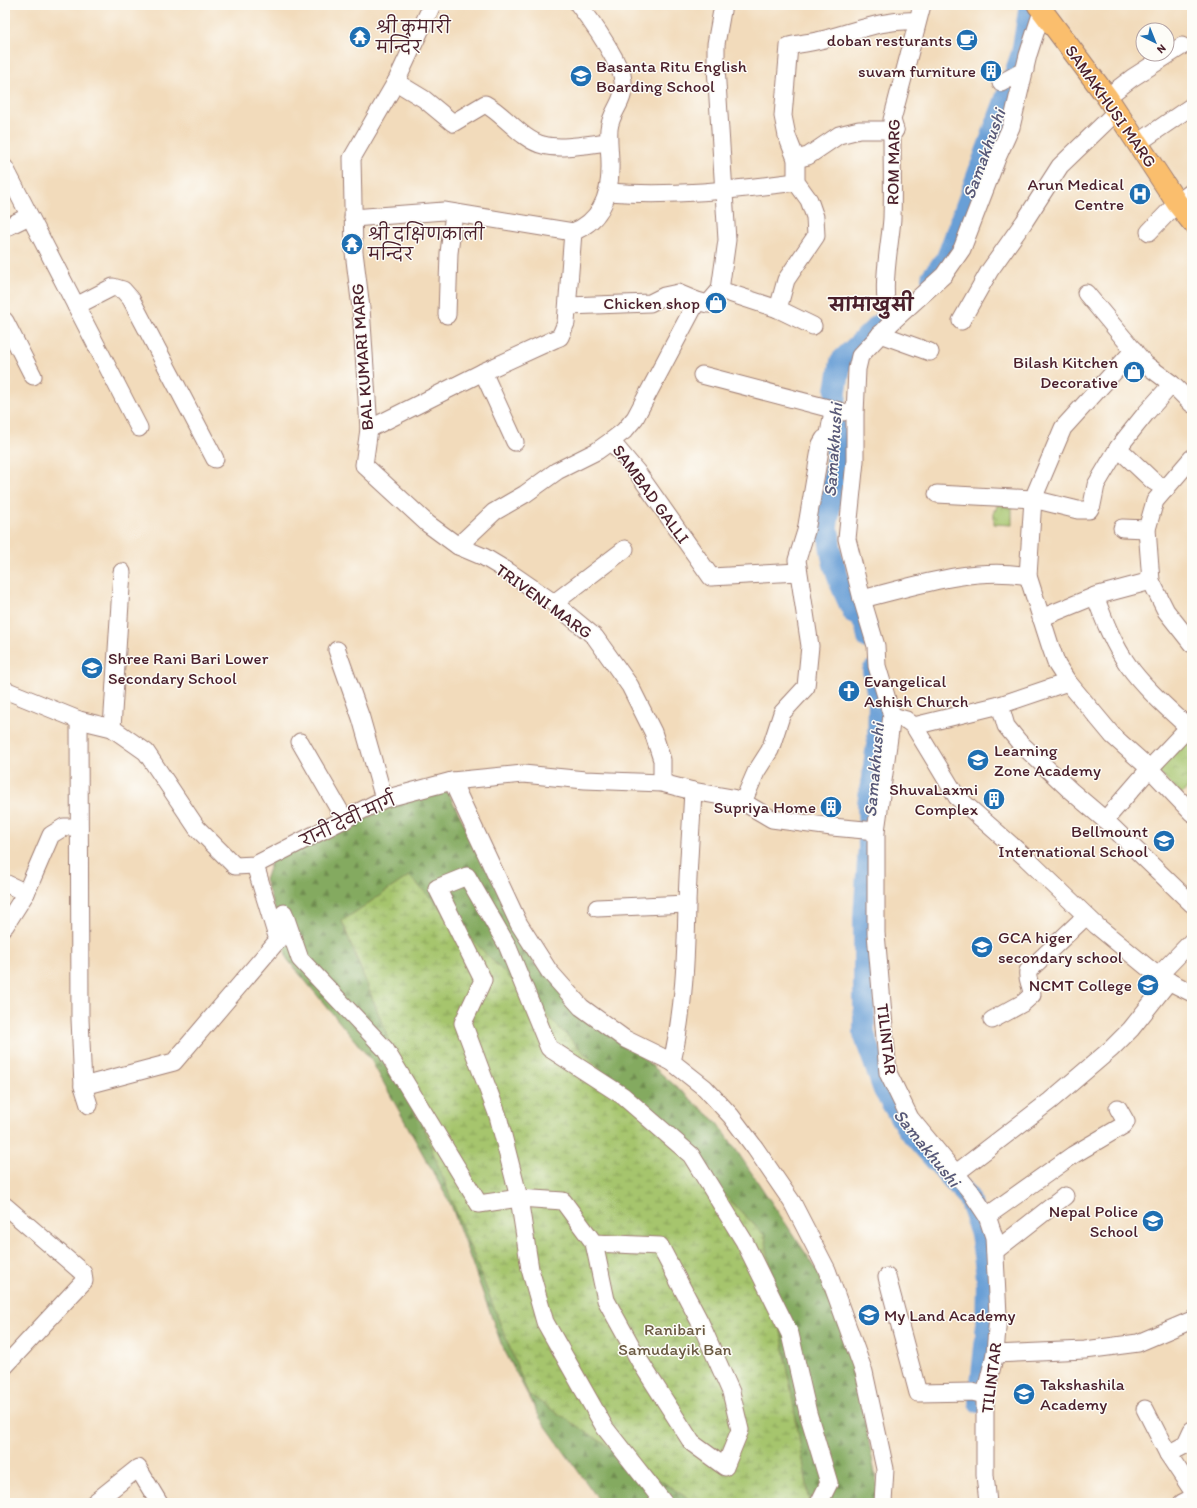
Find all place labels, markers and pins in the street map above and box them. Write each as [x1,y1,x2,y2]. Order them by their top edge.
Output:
place label: श्री कुमारी मन्दिर [375,14,452,57]
temple icon: श्री कुमारी मन्दिर [347,24,373,50]
cafe icon: doban resturants [954,27,980,53]
place label: doban resturants [827,30,952,50]
place label: Basanta Ritu English Boarding School [596,56,747,96]
building icon: suvam furniture [978,58,1004,84]
place label: suvam furniture [858,61,976,81]
school or university icon: Basanta Ritu English Boarding School [568,63,594,89]
place label: Arun Medical Centre [1027,174,1124,214]
hospital icon: Arun Medical Centre [1127,181,1153,207]
place label: श्री दक्षिणकाली मन्दिर [367,221,486,264]
temple icon: श्री दक्षिणकाली मन्दिर [339,231,365,257]
shop icon: Chicken shop [703,290,729,316]
place label: Chicken shop [603,293,700,313]
place label: Bilash Kitchen Decorative [1013,352,1118,392]
shop icon: Bilash Kitchen Decorative [1121,359,1147,385]
place label: Shree Rani Bari Lower Secondary School [108,648,269,688]
school or university icon: Shree Rani Bari Lower Secondary School [79,655,105,681]
place label: Evangelical Ashish Church [864,671,969,711]
church icon: Evangelical Ashish Church [836,678,862,704]
place label: Learning Zone Academy [994,740,1101,780]
school or university icon: Learning Zone Academy [965,747,991,773]
place label: ShuvaLaxmi Complex [889,779,979,819]
building icon: ShuvaLaxmi Complex [981,786,1007,812]
building icon: Supriya Home [818,794,844,820]
place label: Supriya Home [714,797,816,817]
place label: Bellmount International School [998,821,1149,861]
school or university icon: Bellmount International School [1151,828,1177,854]
place label: GCA higer secondary school [998,927,1123,967]
school or university icon: GCA higer secondary school [969,934,995,960]
school or university icon: NCMT College [1135,972,1161,998]
place label: NCMT College [1029,975,1132,995]
place label: Nepal Police School [1049,1201,1138,1241]
school or university icon: Nepal Police School [1140,1208,1166,1234]
school or university icon: My Land Academy [856,1302,882,1328]
place label: My Land Academy [884,1305,1016,1325]
place label: Takshashila Academy [1040,1374,1125,1414]
school or university icon: Takshashila Academy [1011,1381,1037,1407]

